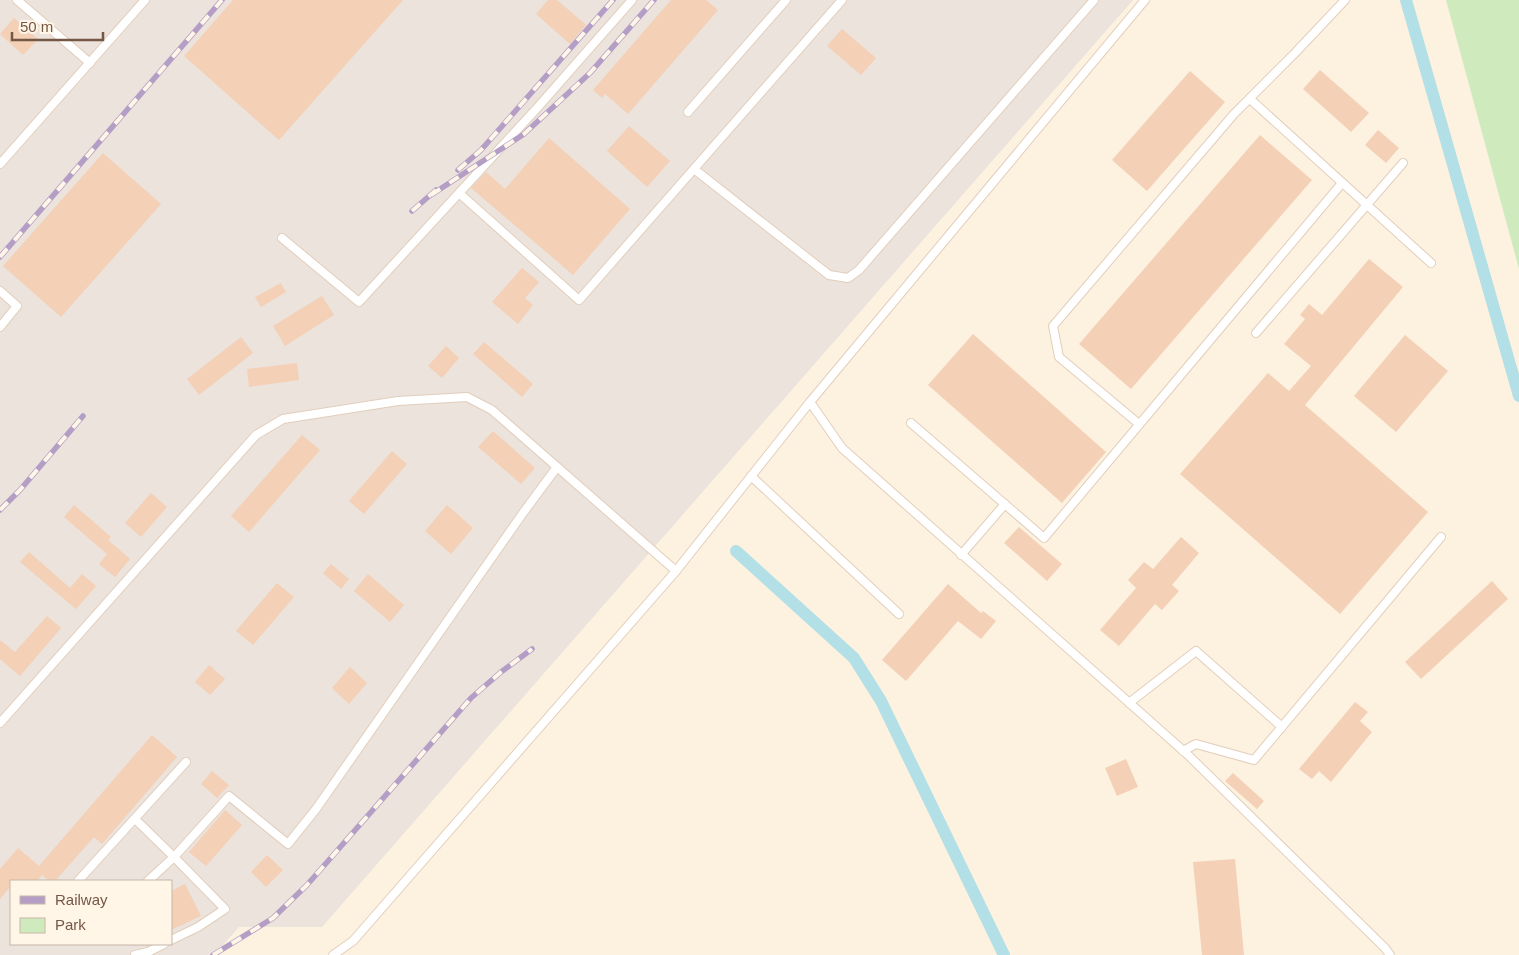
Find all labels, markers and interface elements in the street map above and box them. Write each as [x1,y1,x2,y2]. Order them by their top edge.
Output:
scale bar [12,10,104,42]
text: 50 m [20,18,53,35]
legend [10,880,172,945]
text: Railway [55,891,108,908]
text: Park [55,916,86,933]

